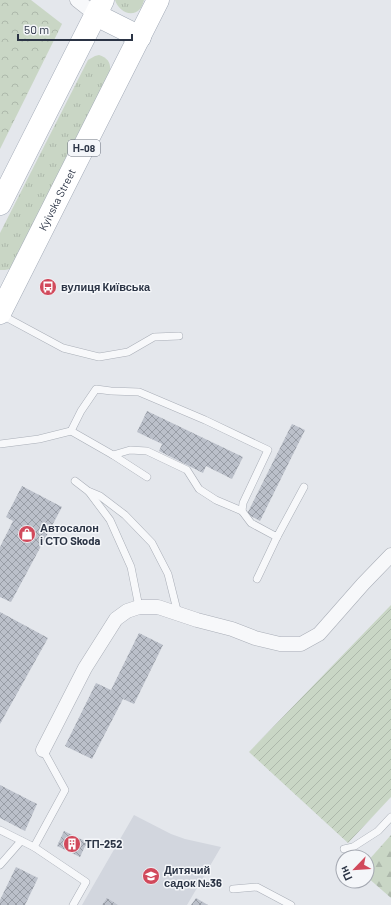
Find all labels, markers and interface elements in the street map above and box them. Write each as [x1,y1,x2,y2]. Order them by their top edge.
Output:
scale bar [18,16,132,42]
text: 50 m [24,22,49,36]
road number: Н-08 [68,140,100,156]
street label: Kyivska Street [36,166,78,233]
bus stop icon: вулиця Київська [38,277,58,297]
place label: вулиця Київська [61,280,151,293]
place label: Автосалон і СТО Skoda [40,521,100,547]
shop icon: Автосалон і СТО Skoda [17,524,37,544]
building icon: ТП-252 [62,834,82,854]
place label: ТП-252 [85,837,122,850]
north arrow [335,849,375,889]
place label: Дитячий садок №36 [164,863,222,889]
text: Пн [337,864,354,883]
school or university icon: Дитячий садок №36 [141,866,161,886]

